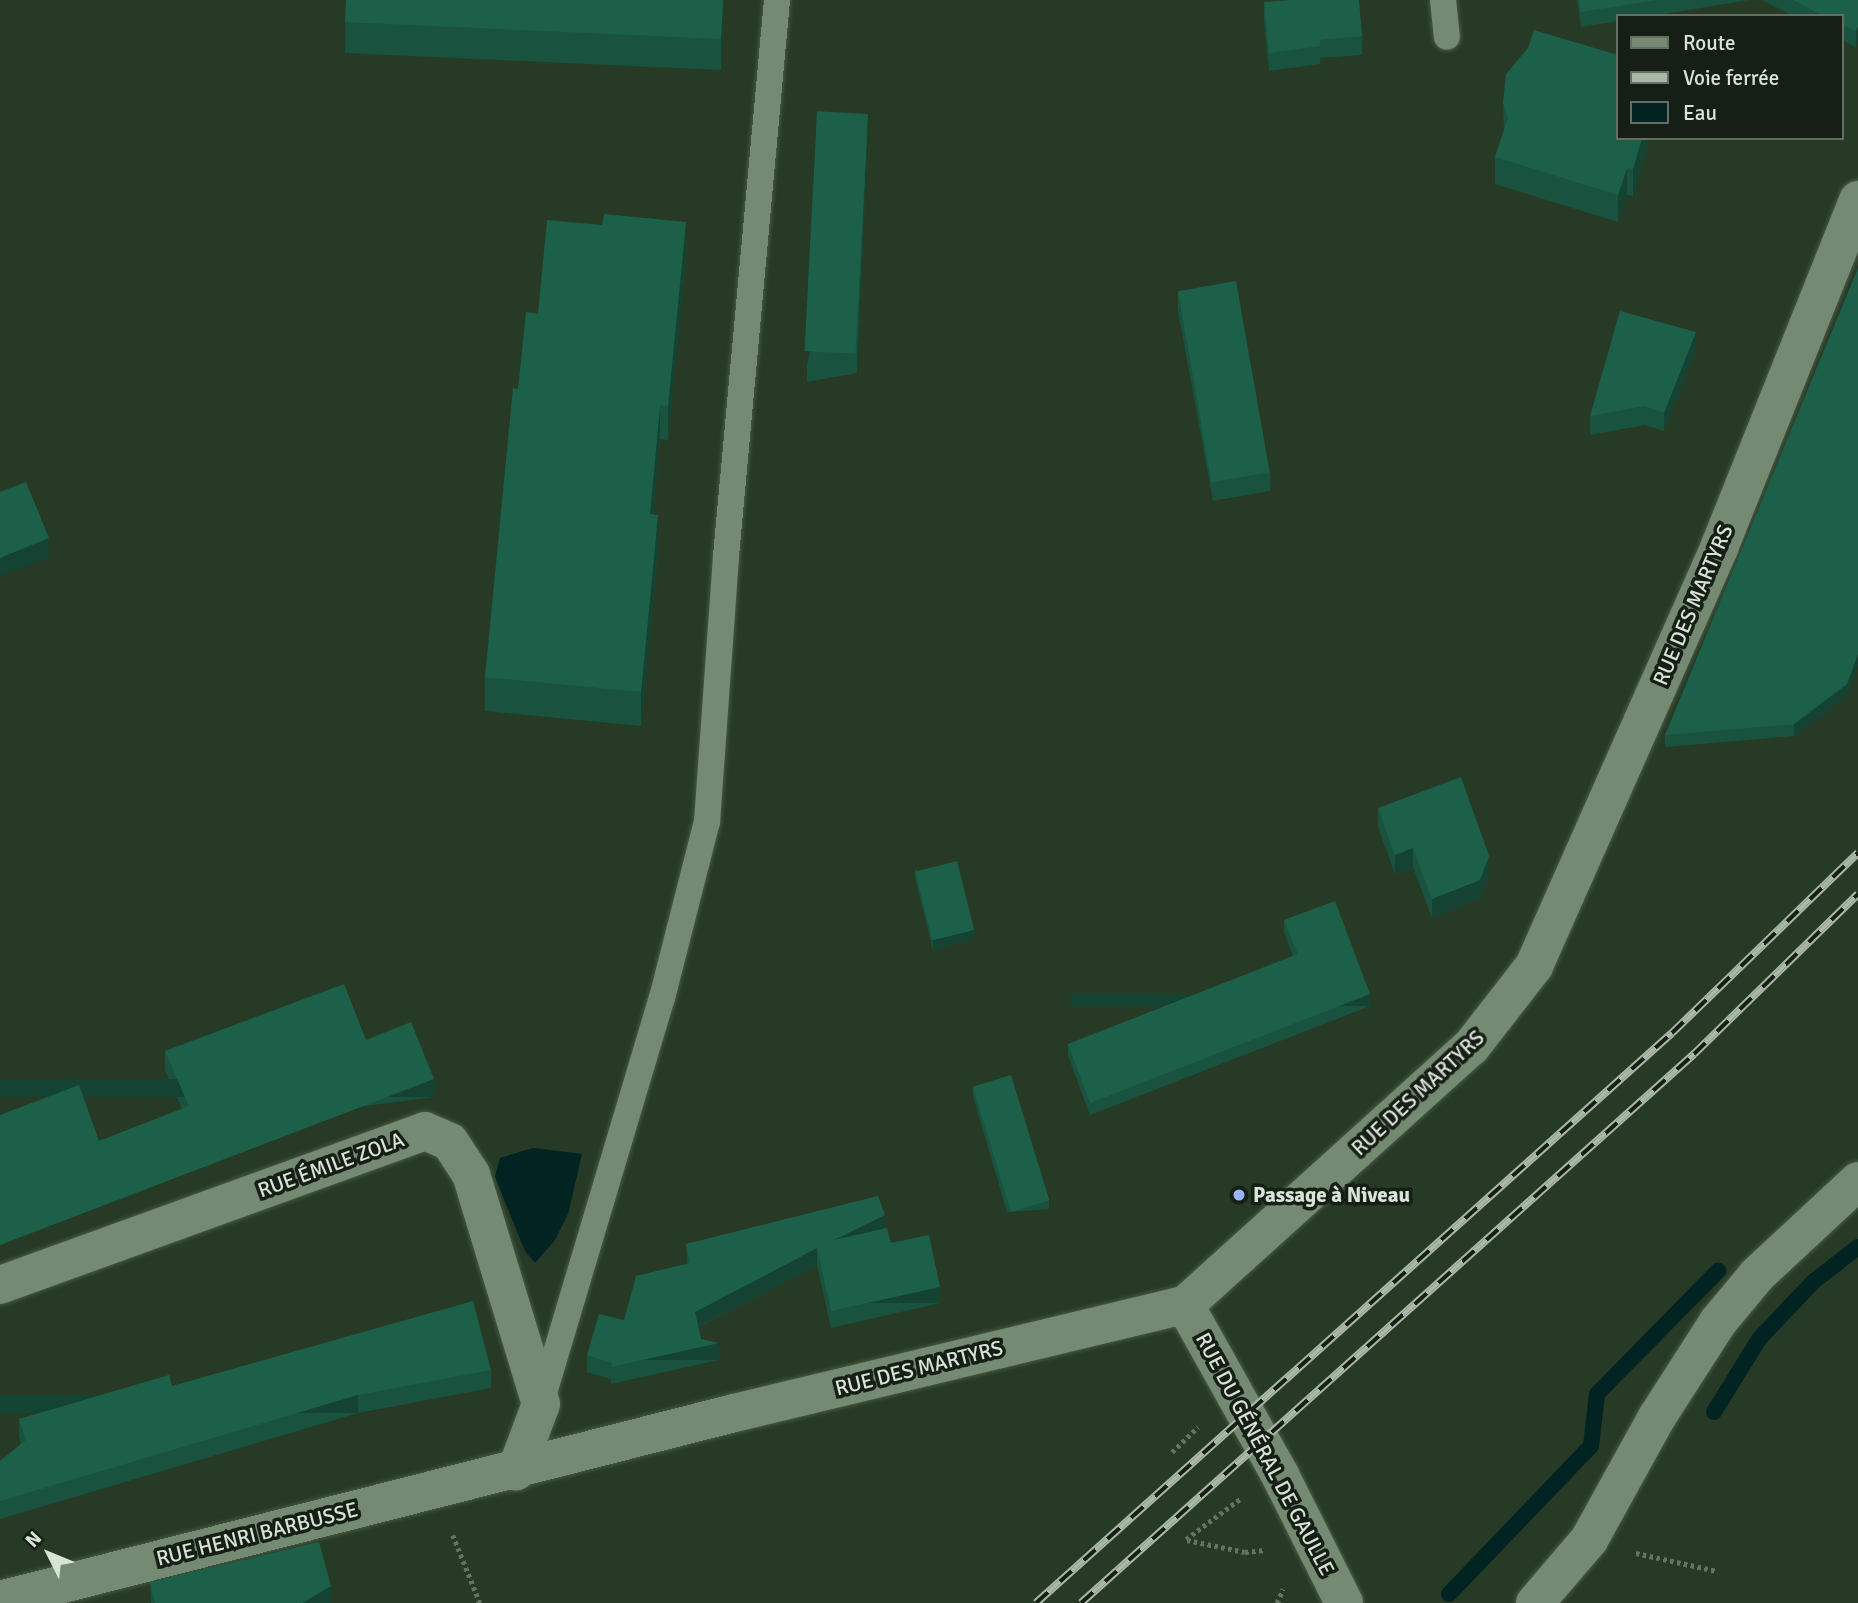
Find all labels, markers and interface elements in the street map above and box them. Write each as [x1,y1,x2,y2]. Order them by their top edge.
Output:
legend [1616,14,1844,140]
text: Route [1683,30,1735,56]
text: Voie ferrée [1683,65,1779,91]
text: Eau [1683,100,1717,126]
street label: RUE DES MARTYRS [1648,521,1738,689]
street label: RUE DES MARTYRS [1347,1025,1489,1161]
street label: RUE ÉMILE ZOLA [254,1127,408,1203]
place label: Passage à Niveau [1253,1182,1410,1208]
marker: Passage à Niveau [1231,1187,1247,1203]
street label: RUE DU GÉNÉRAL DE GAULLE [1190,1328,1340,1580]
street label: RUE DES MARTYRS [833,1335,1005,1401]
street label: RUE HENRI BARBUSSE [154,1497,360,1571]
north arrow [14,1519,84,1589]
text: N [20,1527,47,1553]

